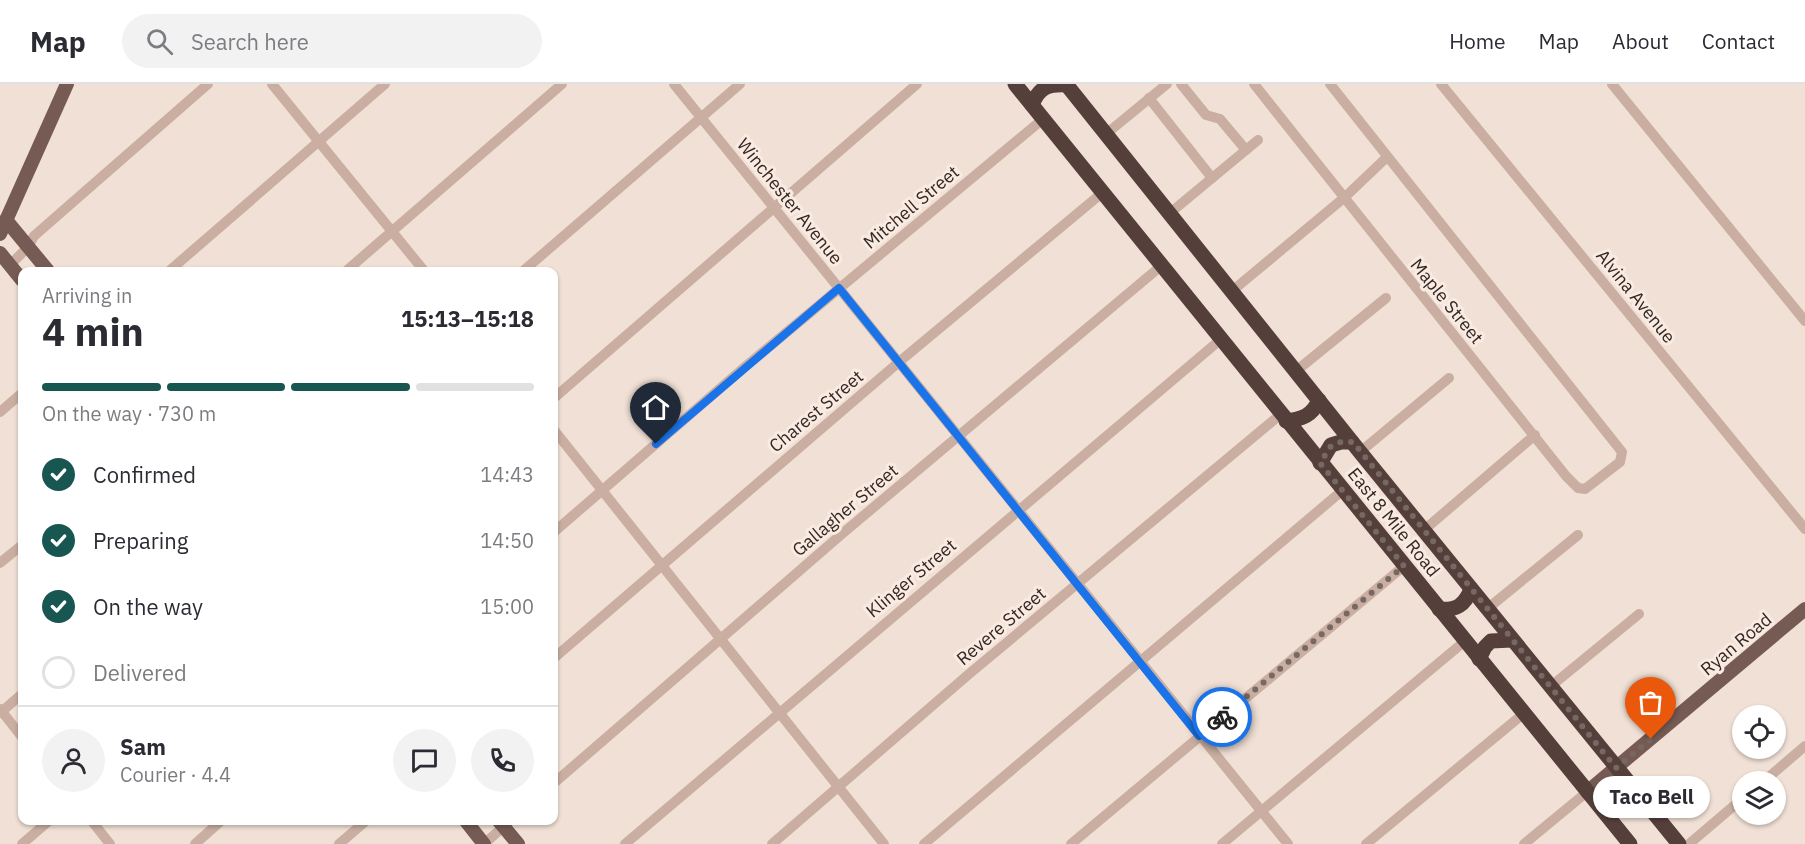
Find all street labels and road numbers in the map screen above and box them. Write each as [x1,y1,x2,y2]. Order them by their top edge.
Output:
street label: Winchester Avenue [732,133,848,269]
street label: Mitchell Street [858,160,964,254]
street label: Alvina Avenue [1591,245,1681,348]
street label: Maple Street [1406,254,1488,348]
street label: Charest Street [764,365,868,457]
street label: Gallagher Street [787,459,903,561]
street label: East 8 Mile Road [1343,463,1445,581]
street label: Klinger Street [861,534,961,622]
street label: Revere Street [952,582,1050,670]
street label: Ryan Road [1696,608,1776,680]

